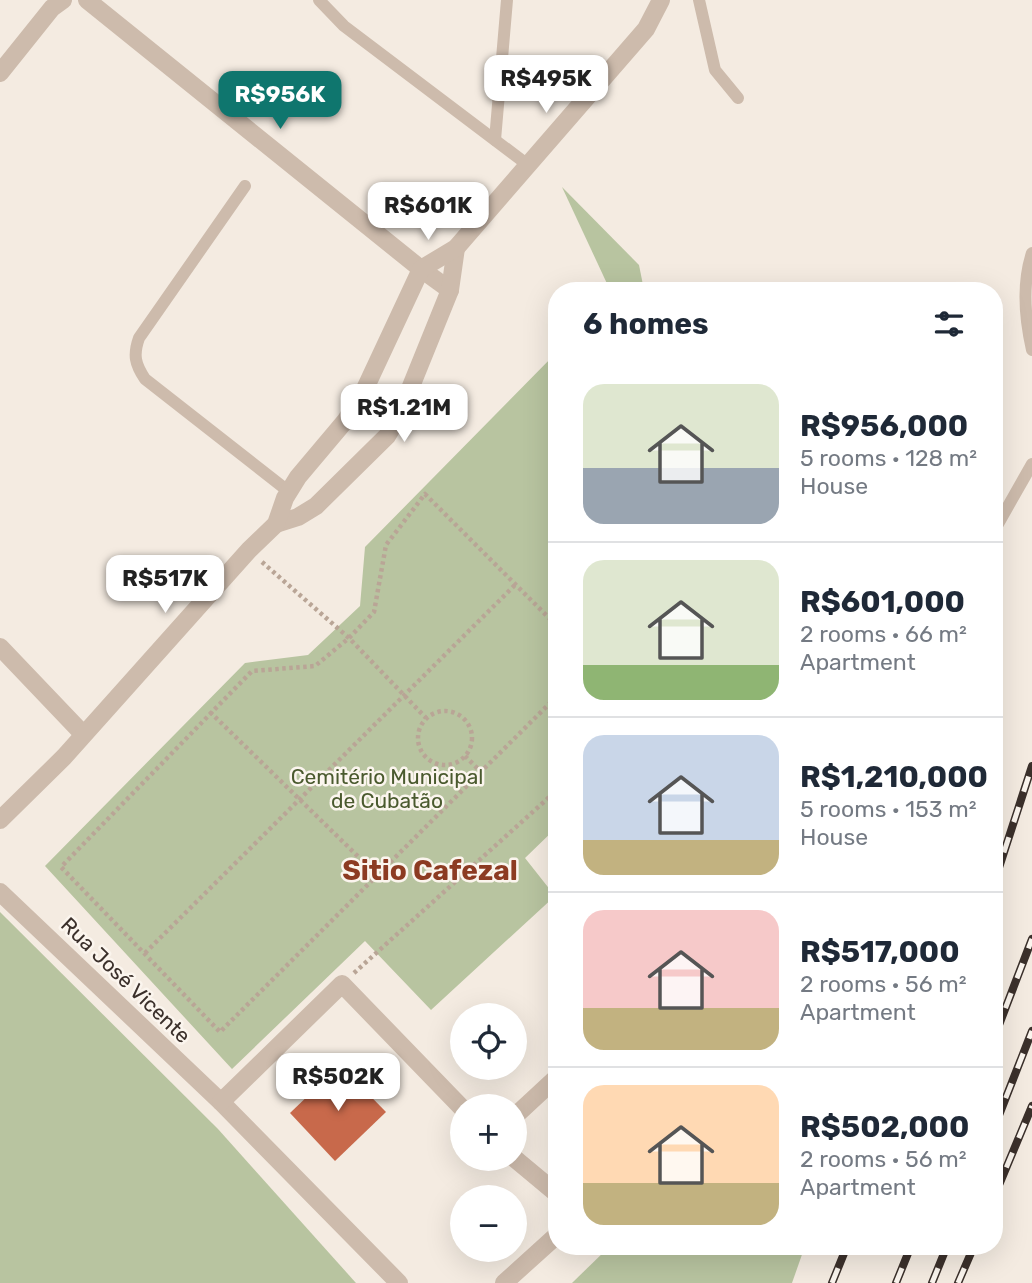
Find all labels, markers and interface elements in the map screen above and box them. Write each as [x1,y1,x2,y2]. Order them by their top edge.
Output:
pin: R$495K [489,55,603,115]
text: R$495K [500,64,592,92]
pin: R$956K [223,72,337,131]
text: R$956K [234,80,326,108]
pin: R$601K [371,182,485,242]
text: R$601K [384,191,472,219]
icon: filters [930,305,968,343]
text: 6 homes [583,306,709,342]
pin: R$1.21M [339,384,469,444]
text: R$1.21M [357,393,451,421]
text: R$956,000 [800,408,968,444]
icon: home [639,412,723,496]
text: 5 rooms · 128 m² [800,444,977,472]
text: House [800,472,868,500]
pin: R$517K [108,556,222,615]
text: R$517K [122,564,208,592]
text: R$601,000 [800,584,965,620]
icon: home [639,588,723,672]
text: 2 rooms · 66 m² [800,620,967,648]
text: Apartment [800,648,916,676]
text: R$1,210,000 [800,759,988,795]
icon: home [639,763,723,847]
park label: Cemitério Municipal de Cubatão [291,764,483,813]
text: 5 rooms · 153 m² [800,795,977,823]
text: House [800,823,868,851]
district label: Sitio Cafezal [342,854,518,887]
street label: Rua José Vicente [56,912,196,1048]
text: R$517,000 [800,934,960,970]
icon: home [639,938,723,1022]
text: 2 rooms · 56 m² [800,970,967,998]
text: Apartment [800,998,916,1026]
map controls [450,1003,527,1262]
button: locate [450,1003,527,1080]
pin: R$502K [281,1054,395,1113]
text: R$502K [292,1062,384,1090]
button: + [450,1094,527,1171]
text: R$502,000 [800,1109,969,1145]
icon: home [639,1113,723,1197]
text: 2 rooms · 56 m² [800,1145,967,1173]
text: Apartment [800,1173,916,1201]
button: − [450,1185,527,1262]

